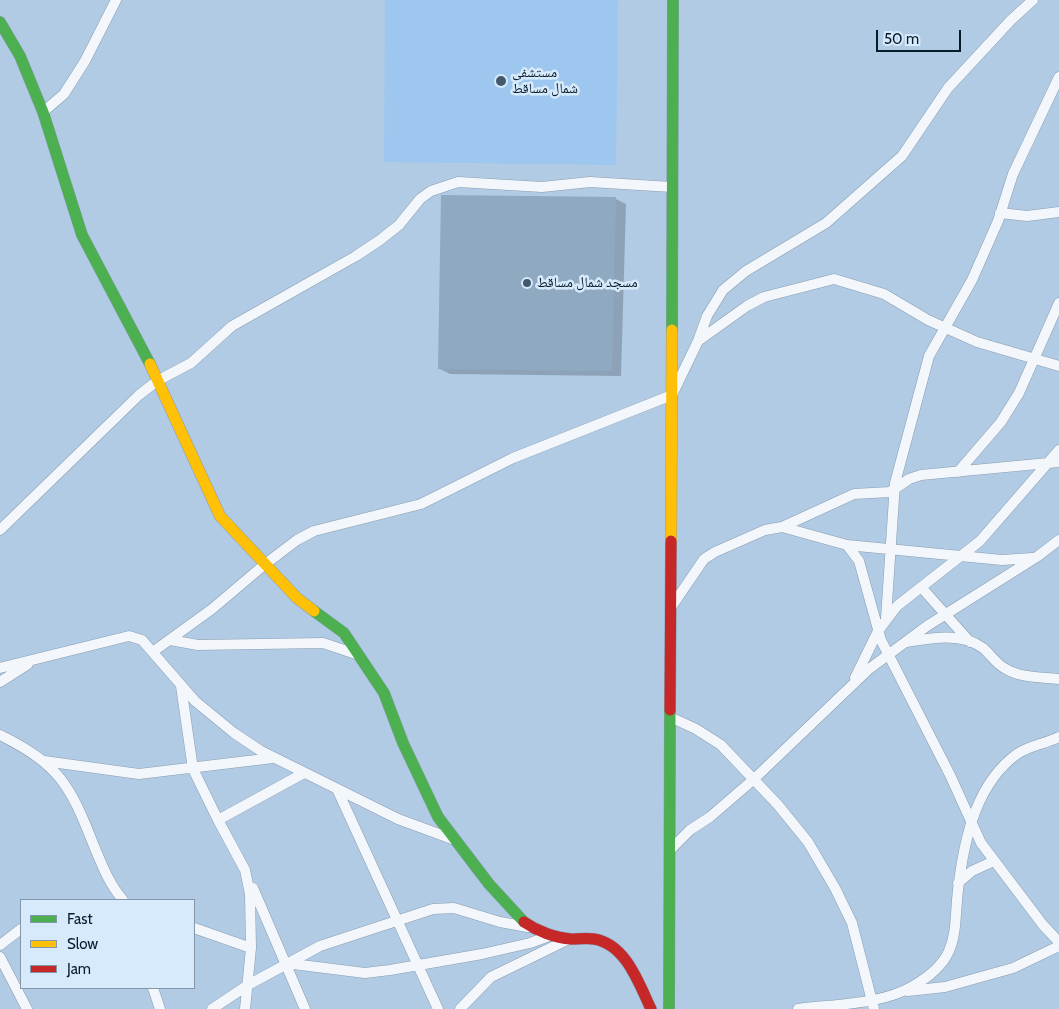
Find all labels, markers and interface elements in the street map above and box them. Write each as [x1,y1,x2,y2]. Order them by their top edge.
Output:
scale bar [879,20,964,52]
text: 50 m [884,30,919,48]
place label: مستشفى شمال مساقط [512,65,578,98]
marker: مستشفى شمال مساقط [494,74,508,88]
place label: مسجد شمال مساقط [537,275,638,291]
marker: مسجد شمال مساقط [521,277,533,289]
legend [20,899,195,989]
text: Fast [67,910,92,928]
text: Slow [67,935,98,953]
text: Jam [67,960,91,978]

